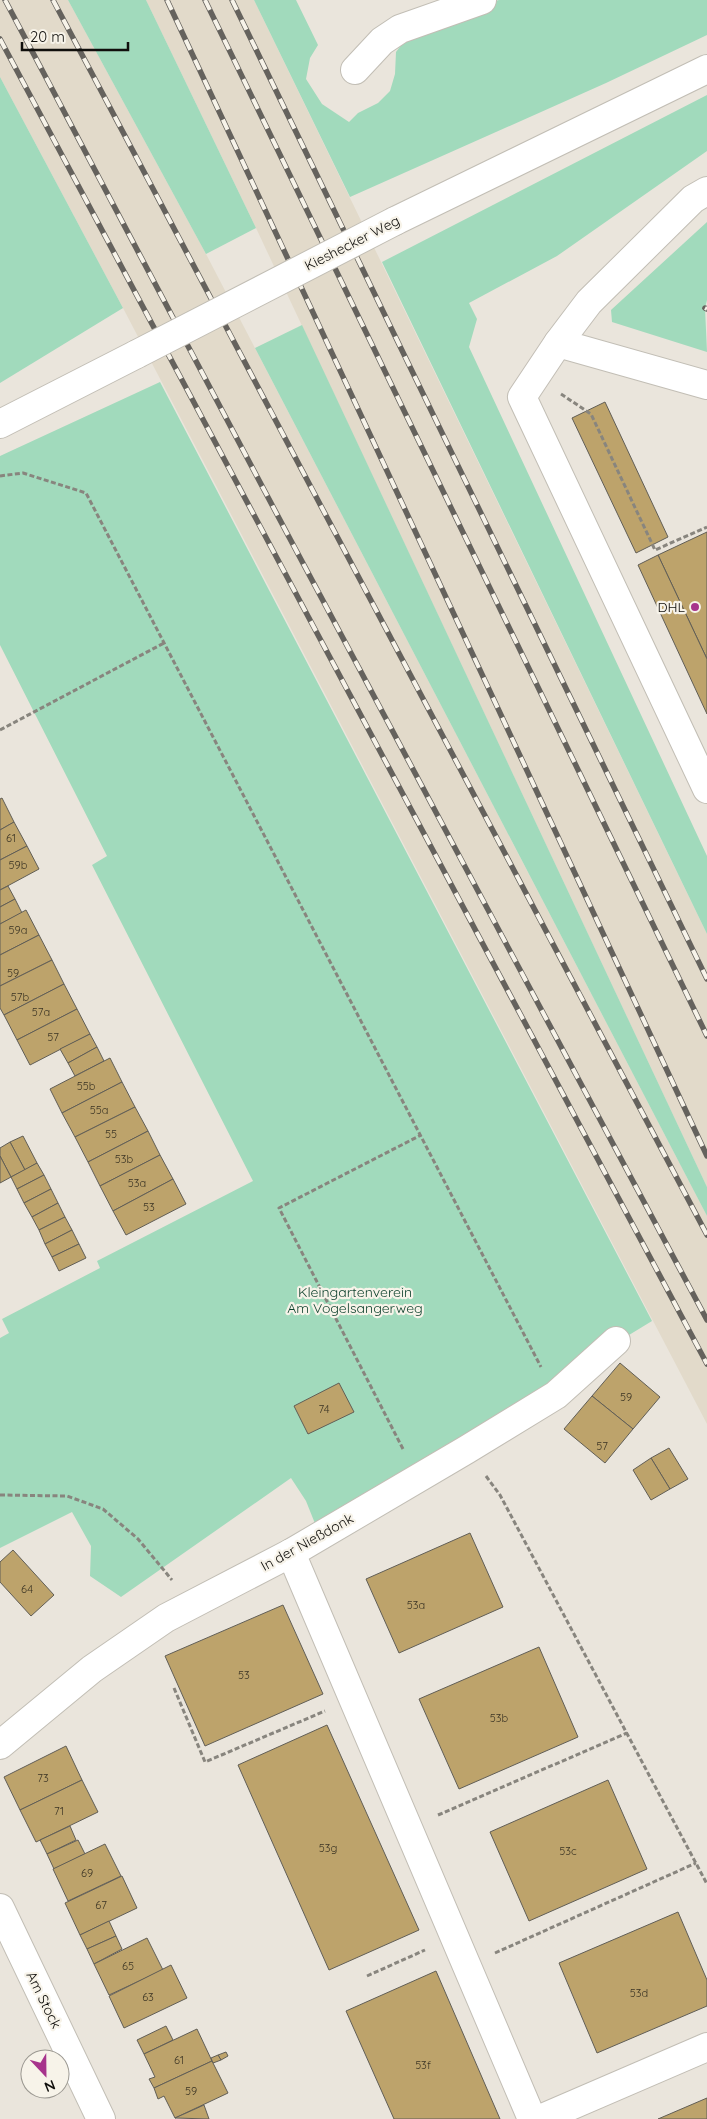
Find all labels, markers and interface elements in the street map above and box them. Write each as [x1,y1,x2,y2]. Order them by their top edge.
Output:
scale bar [22,20,129,52]
text: 20 m [30,27,65,46]
street label: Kieshecker Weg [301,211,403,275]
place label: DHL [657,598,686,616]
marker: DHL [689,601,701,613]
house number: 61 [6,831,16,845]
house number: 59b [9,858,28,872]
house number: 59a [9,923,27,937]
house number: 59 [7,966,19,980]
house number: 57b [11,990,29,1004]
house number: 57a [32,1005,50,1019]
house number: 57 [47,1030,59,1044]
house number: 55b [77,1079,96,1093]
house number: 55a [90,1103,108,1117]
house number: 55 [105,1127,117,1141]
house number: 53b [115,1152,134,1166]
house number: 53a [128,1176,146,1190]
house number: 53 [143,1200,155,1214]
park label: Kleingartenverein Am Vogelsangerweg [287,1283,423,1317]
house number: 59 [620,1390,632,1404]
house number: 74 [319,1402,330,1416]
house number: 57 [596,1439,608,1453]
street label: In der Nießdonk [258,1509,356,1575]
house number: 64 [21,1582,33,1596]
house number: 53a [407,1598,425,1612]
house number: 53 [238,1668,250,1682]
house number: 53b [490,1711,509,1725]
house number: 73 [37,1771,49,1785]
house number: 71 [54,1804,64,1818]
house number: 53g [319,1841,337,1855]
house number: 53c [559,1844,577,1858]
house number: 69 [81,1866,93,1880]
house number: 67 [95,1898,107,1912]
house number: 65 [122,1959,134,1973]
street label: Am Stock [22,1968,66,2032]
house number: 53d [630,1986,648,2000]
house number: 63 [142,1990,154,2004]
north arrow [20,2049,70,2099]
house number: 61 [174,2053,184,2067]
house number: 53f [415,2058,431,2072]
text: N [42,2076,58,2096]
house number: 59 [185,2084,197,2098]

